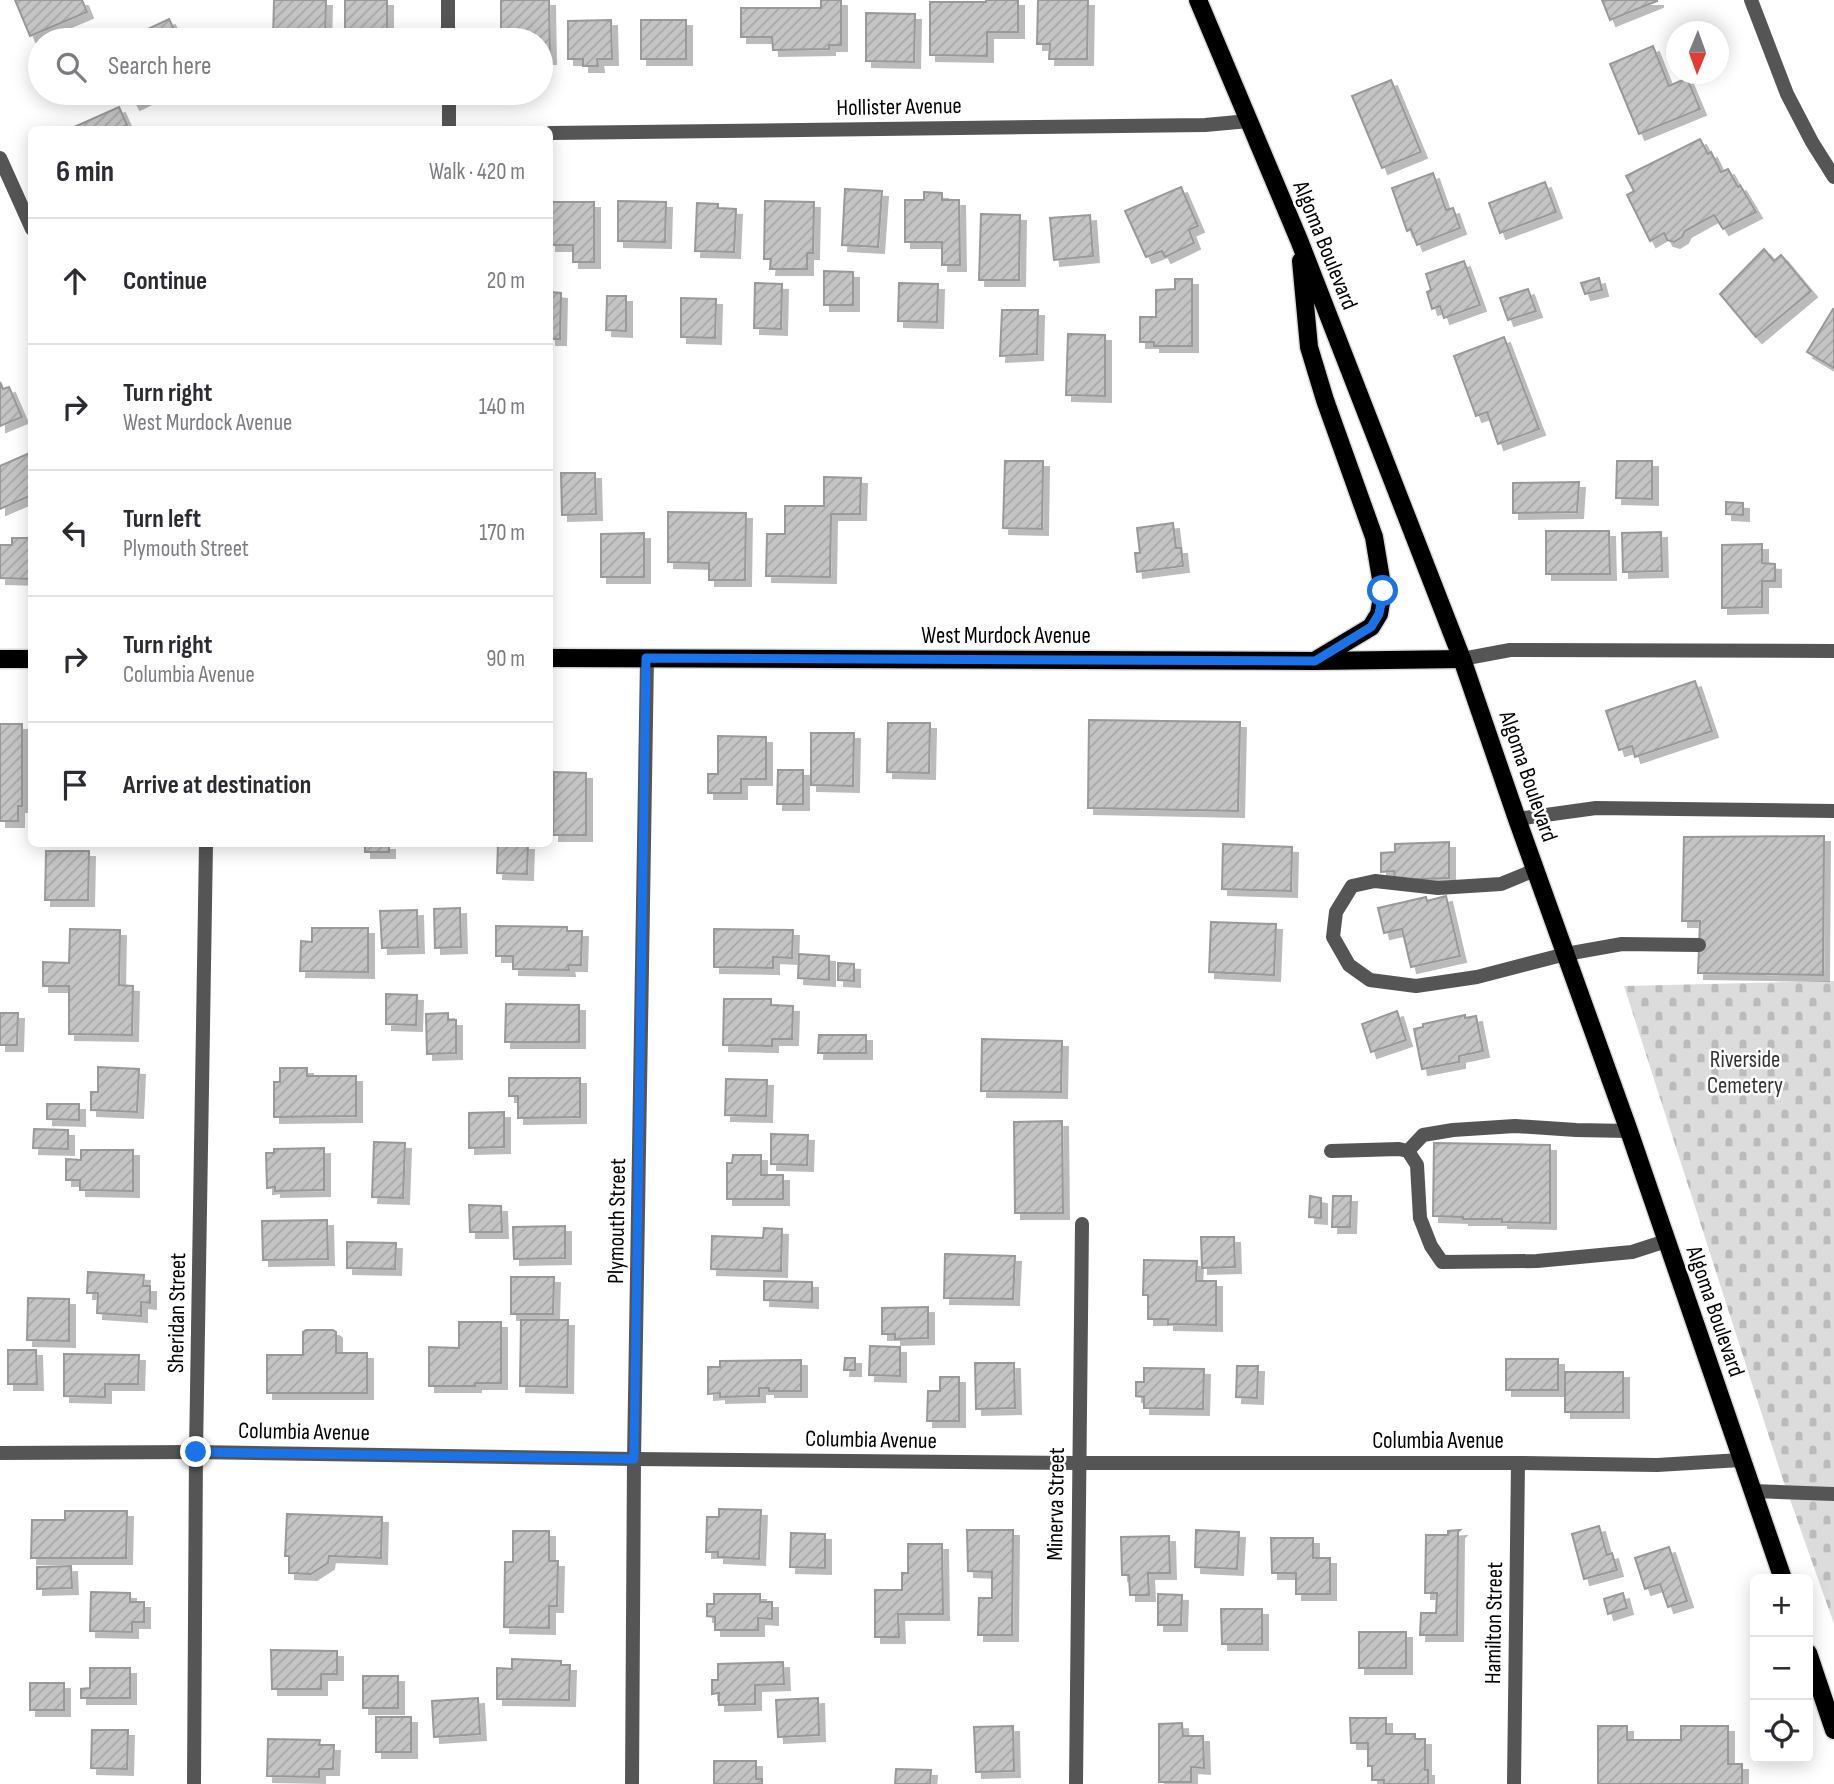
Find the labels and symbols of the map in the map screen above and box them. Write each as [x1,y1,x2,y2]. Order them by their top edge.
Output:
north arrow [1666,21,1729,84]
street label: Hollister Avenue [836,92,962,122]
street label: Algoma Boulevard [1286,176,1364,314]
route start [1367,575,1398,606]
street label: West Murdock Avenue [921,622,1091,650]
street label: Algoma Boulevard [1492,706,1563,845]
park label: Riverside Cemetery [1707,1046,1783,1100]
street label: Plymouth Street [602,1158,632,1284]
street label: Algoma Boulevard [1679,1241,1750,1380]
street label: Sheridan Street [162,1253,192,1373]
street label: Columbia Avenue [238,1417,370,1447]
street label: Columbia Avenue [805,1425,937,1455]
street label: Columbia Avenue [1372,1427,1504,1455]
route end [180,1436,211,1467]
street label: Minerva Street [1041,1447,1071,1561]
street label: Hamilton Street [1479,1562,1509,1684]

